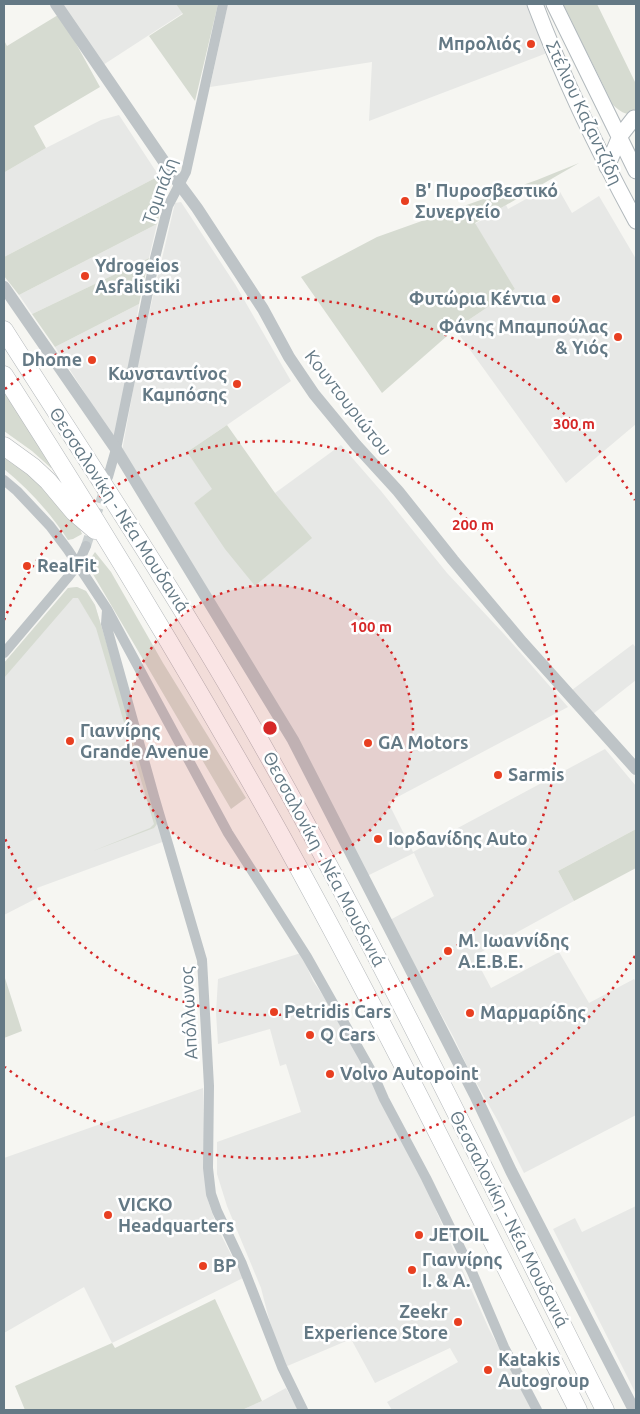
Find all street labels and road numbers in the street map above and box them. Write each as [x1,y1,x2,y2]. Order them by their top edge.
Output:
street label: Στέλιου Καζαντζίδη [542,38,627,188]
street label: Τομπάζη [138,155,181,227]
street label: Κουντουριώτου [301,346,396,459]
street label: Θεσσαλονίκη - Νέα Μουδανιά [46,403,194,616]
street label: Θεσσαλονίκη - Νέα Μουδανιά [260,748,390,970]
street label: Απόλλωνος [176,966,201,1060]
street label: Θεσσαλονίκη - Νέα Μουδανιά [446,1107,573,1330]

